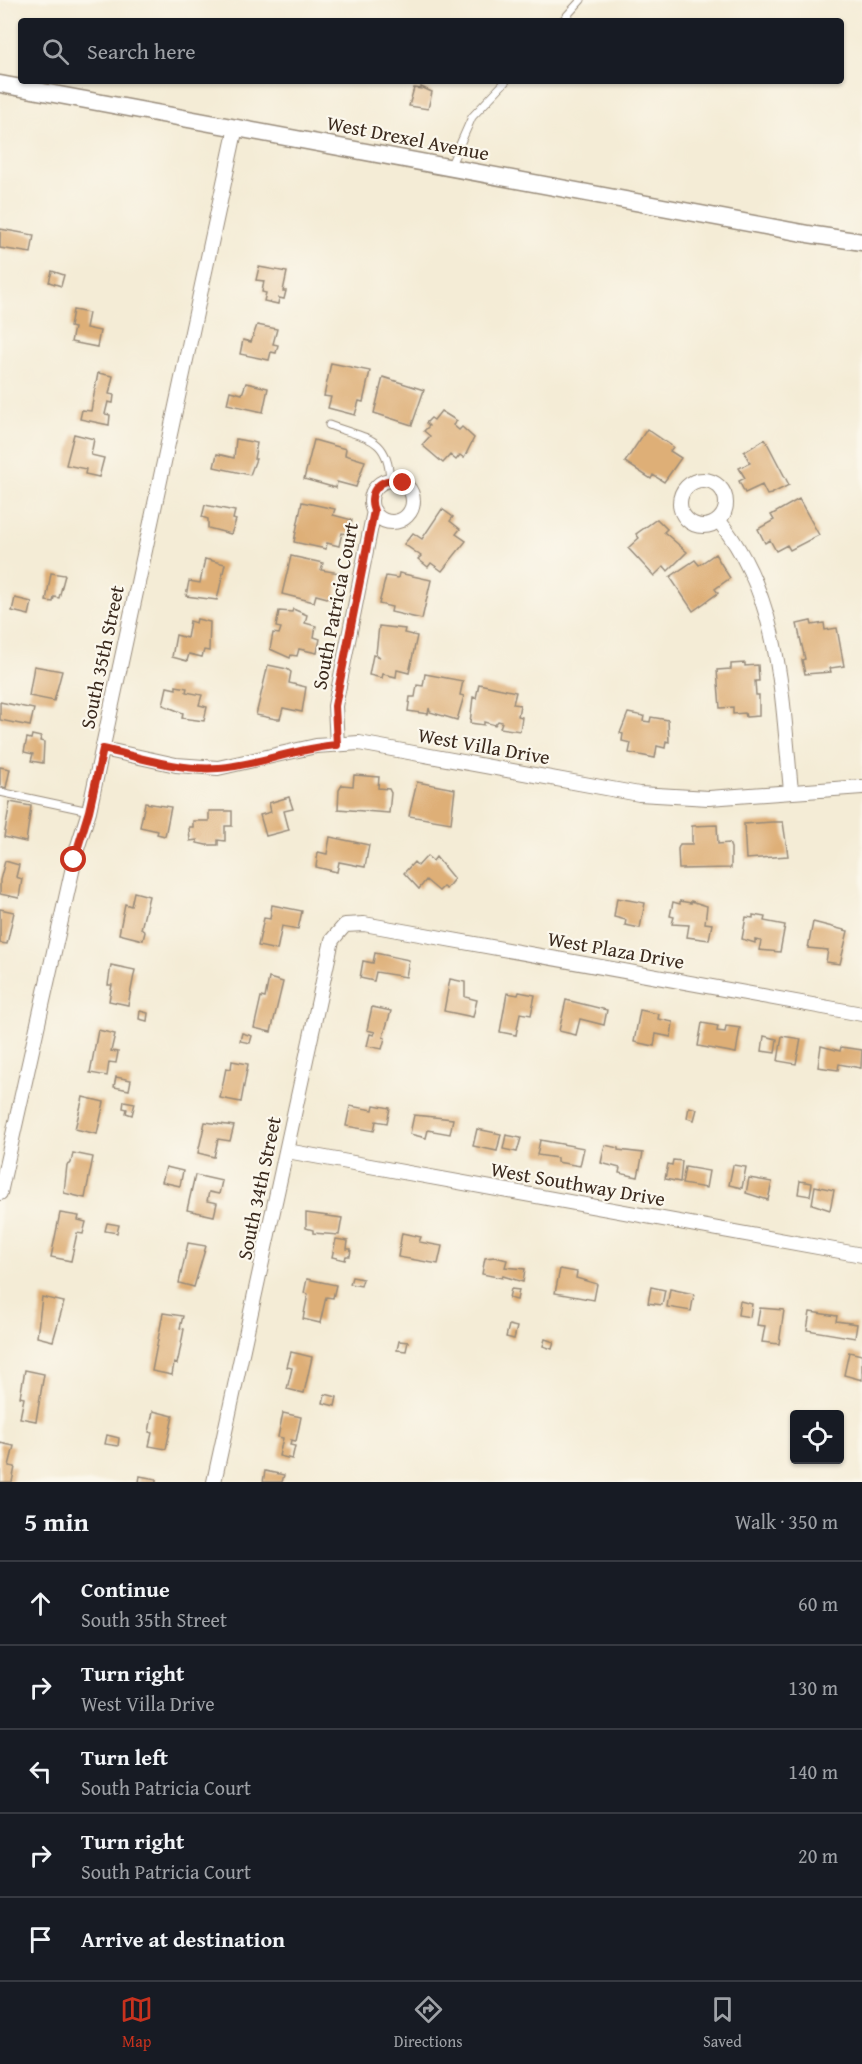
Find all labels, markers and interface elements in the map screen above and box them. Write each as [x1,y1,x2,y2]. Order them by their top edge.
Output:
search box [18,18,844,84]
icon: search [39,35,72,68]
text: Search here [87,35,196,67]
street label: West Drexel Avenue [324,108,492,167]
route end [389,469,415,495]
street label: South Patricia Court [304,520,365,692]
street label: South 35th Street [72,582,131,731]
street label: West Villa Drive [416,720,552,771]
route start [60,846,86,872]
street label: West Plaza Drive [545,923,687,976]
street label: South 34th Street [229,1113,288,1262]
street label: West Southway Drive [489,1154,668,1213]
map controls [790,1410,844,1464]
button: locate [790,1410,844,1464]
text: 5 min [24,1502,89,1541]
text: Walk · 350 m [735,1507,838,1536]
text: Continue [81,1573,170,1605]
icon: ahead [24,1587,57,1620]
text: 60 m [798,1589,838,1618]
text: South 35th Street [81,1605,227,1634]
text: Turn right [81,1657,184,1689]
icon: right [24,1671,57,1704]
text: 130 m [788,1673,838,1702]
text: West Villa Drive [81,1689,215,1718]
text: Turn left [81,1741,168,1773]
icon: left [24,1755,57,1788]
text: 140 m [788,1757,838,1786]
text: South Patricia Court [81,1773,251,1802]
text: Turn right [81,1825,184,1857]
icon: right [24,1839,57,1872]
text: 20 m [798,1841,838,1870]
text: South Patricia Court [81,1857,251,1886]
icon: arrive [24,1923,57,1956]
text: Arrive at destination [81,1923,285,1955]
tab: Map [120,1993,153,2053]
tab: Directions [394,1993,463,2053]
tab: Saved [703,1993,742,2053]

